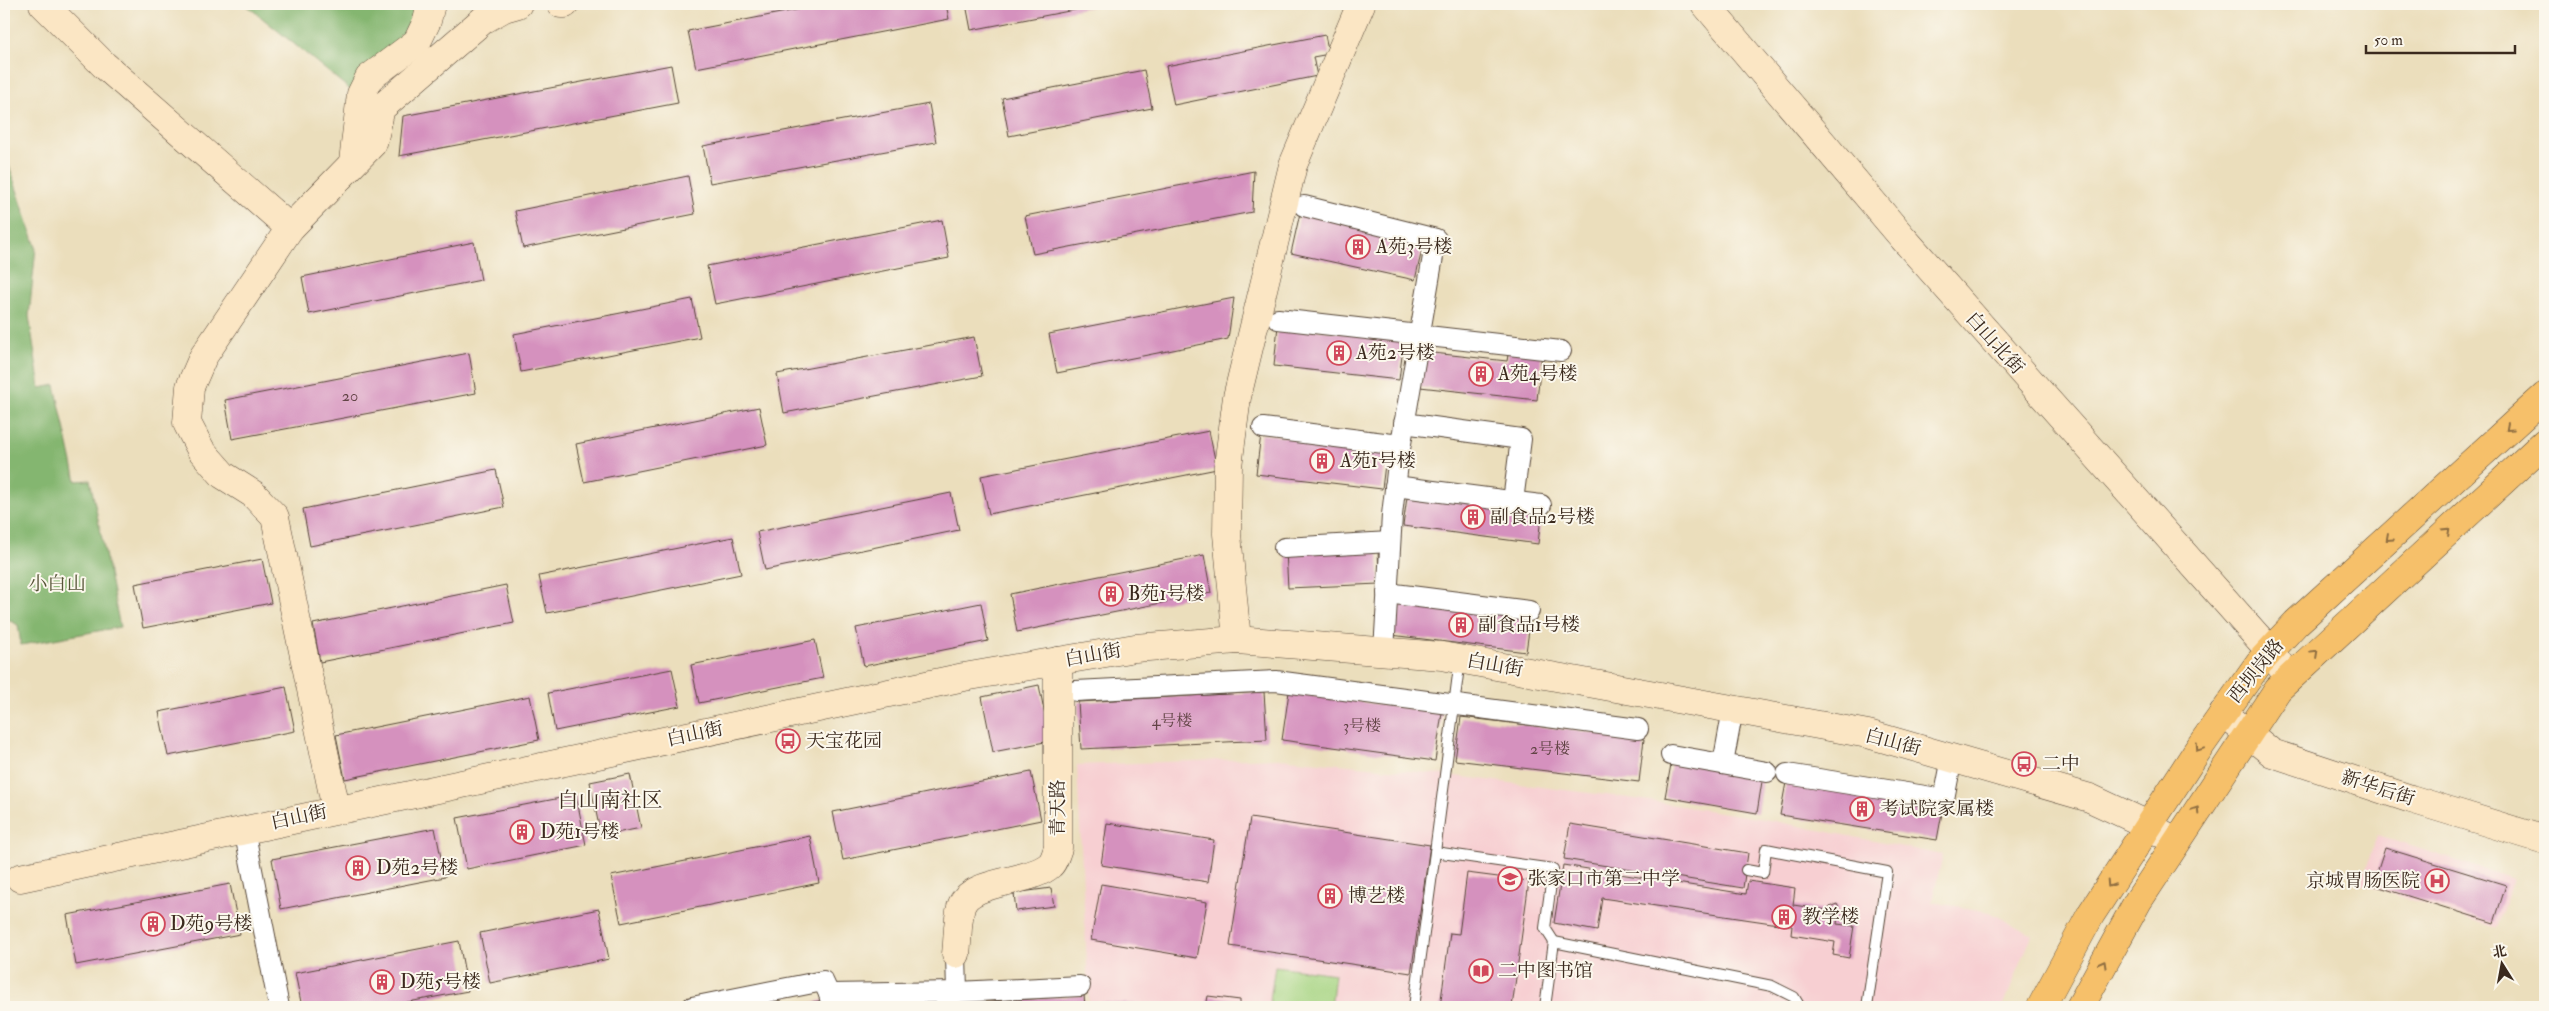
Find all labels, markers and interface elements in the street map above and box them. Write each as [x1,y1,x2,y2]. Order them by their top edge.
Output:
scale bar [2366,22,2515,54]
text: 50 m [2374,31,2403,50]
building icon: A苑3号楼 [1345,234,1371,260]
place label: A苑3号楼 [1375,235,1452,259]
street label: 白山北街 [1961,307,2029,379]
building icon: A苑2号楼 [1326,340,1352,366]
place label: A苑2号楼 [1355,341,1435,365]
building icon: A苑4号楼 [1468,361,1494,387]
place label: A苑4号楼 [1497,362,1577,386]
house number: 20 [342,386,358,406]
one-way arrow [2506,422,2515,431]
building icon: A苑1号楼 [1309,448,1335,474]
place label: A苑1号楼 [1339,449,1416,473]
building icon: 副食品2号楼 [1460,504,1486,530]
place label: 副食品2号楼 [1490,505,1595,529]
one-way arrow [2442,528,2451,537]
one-way arrow [2386,532,2395,541]
park label: 小白山 [28,572,86,596]
building icon: B苑1号楼 [1098,581,1124,607]
place label: B苑1号楼 [1128,582,1204,606]
building icon: 副食品1号楼 [1448,612,1474,638]
place label: 副食品1号楼 [1478,613,1580,637]
street label: 西坝岗路 [2223,634,2289,708]
street label: 白山街 [1063,638,1123,672]
street label: 白山街 [1465,648,1525,682]
one-way arrow [2309,650,2318,659]
house number: 4号楼 [1152,711,1192,731]
street label: 白山街 [665,716,725,752]
house number: 3号楼 [1343,716,1381,736]
street label: 白山街 [1862,723,1924,761]
bus stop icon: 天宝花园 [775,728,801,754]
place label: 天宝花园 [806,729,882,753]
house number: 2号楼 [1530,739,1570,759]
one-way arrow [2195,743,2205,752]
bus stop icon: 二中 [2011,751,2037,777]
place label: 二中 [2042,752,2080,776]
street label: 新华后街 [2338,765,2418,811]
street label: 青天路 [1046,779,1070,837]
district label: 白山南社区 [558,787,663,814]
building icon: 考试院家属楼 [1849,796,1875,822]
place label: 考试院家属楼 [1880,797,1994,821]
street label: 白山街 [269,799,329,835]
one-way arrow [2190,807,2200,816]
building icon: D苑1号楼 [509,819,535,845]
place label: D苑1号楼 [540,820,619,844]
building icon: D苑2号楼 [345,855,371,881]
place label: D苑2号楼 [376,856,458,880]
school or university icon: 张家口市第二中学 [1497,866,1523,892]
place label: 张家口市第二中学 [1528,867,1680,891]
hospital icon: 京城胃肠医院 [2424,868,2450,894]
place label: 京城胃肠医院 [2306,869,2420,893]
one-way arrow [2107,878,2116,888]
building icon: 博艺楼 [1317,883,1343,909]
place label: 博艺楼 [1348,884,1405,908]
building icon: 教学楼 [1771,904,1797,930]
place label: 教学楼 [1802,905,1859,929]
building icon: D苑9号楼 [140,911,166,937]
place label: D苑9号楼 [170,912,252,936]
north arrow [2476,938,2526,988]
text: 北 [2491,942,2508,961]
library icon: 二中图书馆 [1468,958,1494,984]
place label: 二中图书馆 [1498,959,1593,983]
one-way arrow [2097,961,2107,970]
building icon: D苑5号楼 [369,969,395,995]
place label: D苑5号楼 [400,970,481,994]

